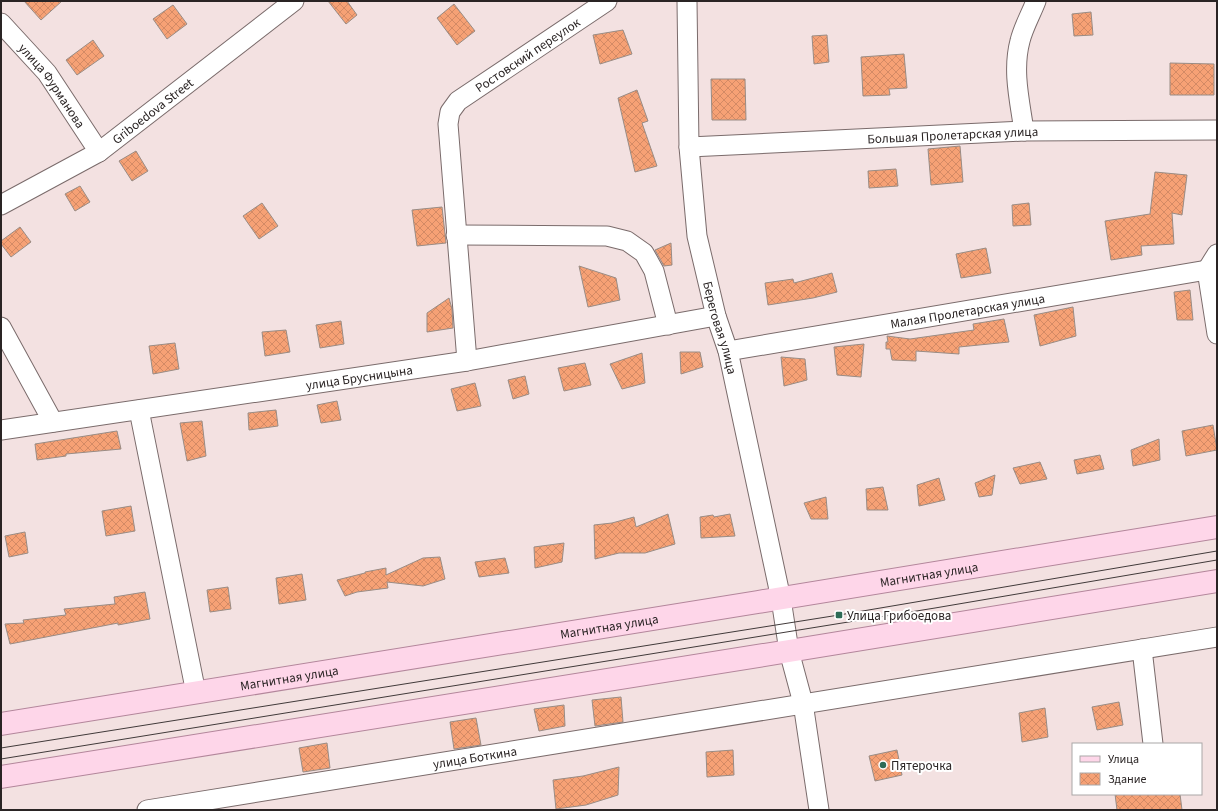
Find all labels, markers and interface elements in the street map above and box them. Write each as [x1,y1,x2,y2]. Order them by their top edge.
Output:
street label: Ростовский переулок [472,13,584,97]
street label: улица Фурманова [14,40,89,132]
street label: Griboedova Street [109,74,198,149]
street label: Большая Пролетарская улица [867,123,1038,148]
street label: Береговая улица [698,279,741,376]
street label: Малая Пролетарская улица [889,290,1046,333]
street label: улица Брусницына [305,361,414,395]
street label: Магнитная улица [879,558,980,592]
place label: Улица Грибоедова [847,607,951,625]
street label: Магнитная улица [559,610,660,644]
marker: Улица Грибоедова [834,610,844,620]
street label: Магнитная улица [239,662,340,695]
street label: улица Боткина [432,742,518,774]
legend [1072,743,1202,795]
text: Улица [1108,751,1139,768]
place label: Пятерочка [891,757,952,775]
marker: Пятерочка [878,760,888,770]
text: Здание [1108,771,1147,788]

